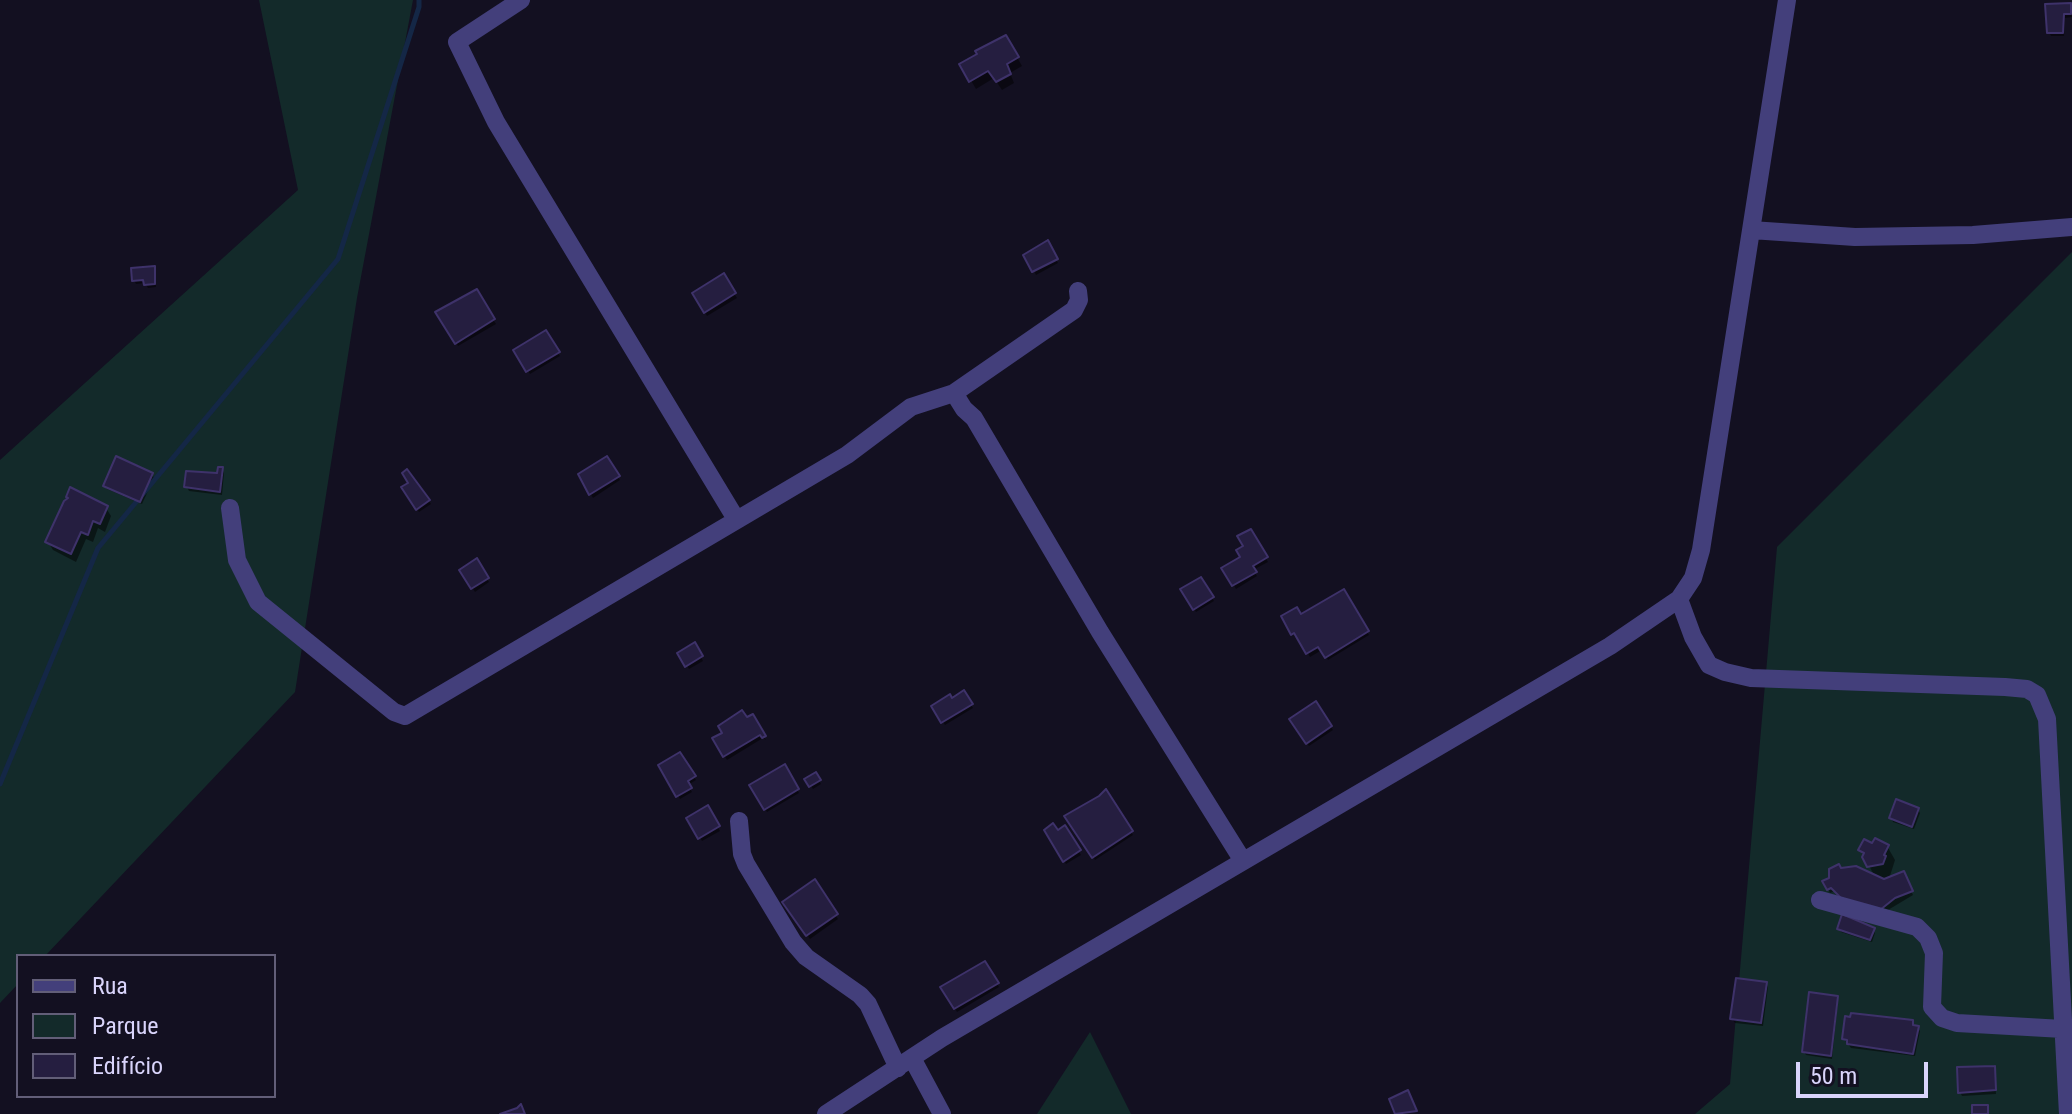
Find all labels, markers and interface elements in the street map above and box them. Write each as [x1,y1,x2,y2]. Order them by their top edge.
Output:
legend [16,954,276,1098]
text: Rua [92,972,128,1000]
text: Parque [92,1012,159,1040]
scale bar [1800,1046,1932,1096]
text: Edifício [92,1052,163,1080]
text: 50 m [1810,1062,1857,1090]

